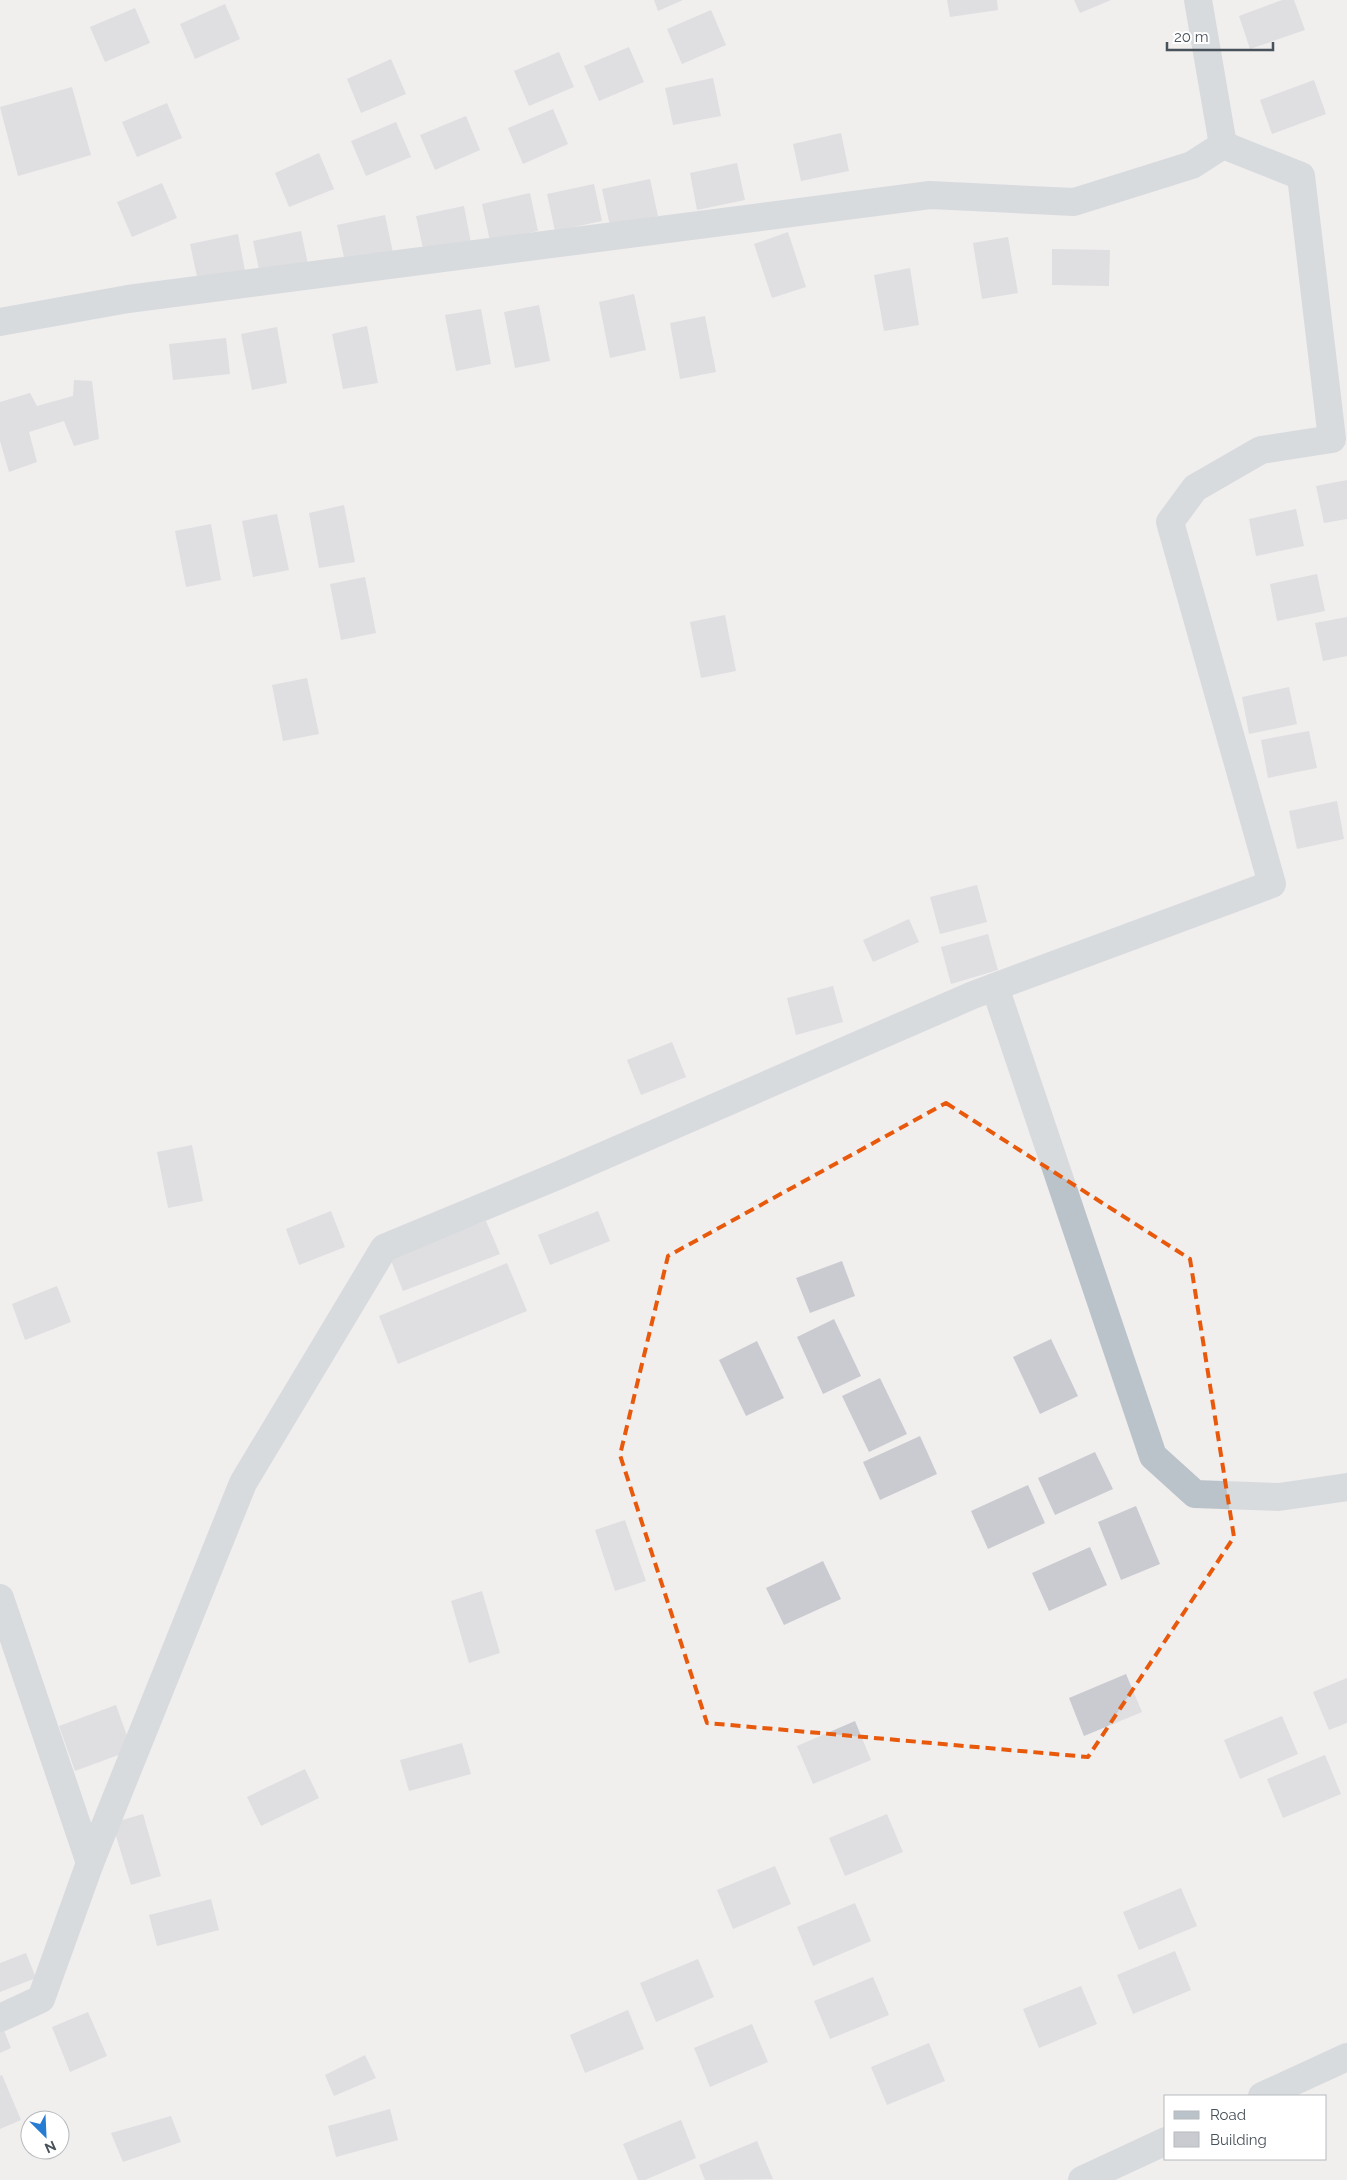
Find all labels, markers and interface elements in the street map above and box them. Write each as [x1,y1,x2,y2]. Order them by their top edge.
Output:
scale bar [1167,20,1273,52]
text: 20 m [1174,28,1209,46]
legend [1164,2095,1327,2160]
text: Road [1210,2106,1246,2124]
north arrow [20,2110,70,2160]
text: Building [1210,2131,1267,2149]
text: N [42,2137,58,2156]

